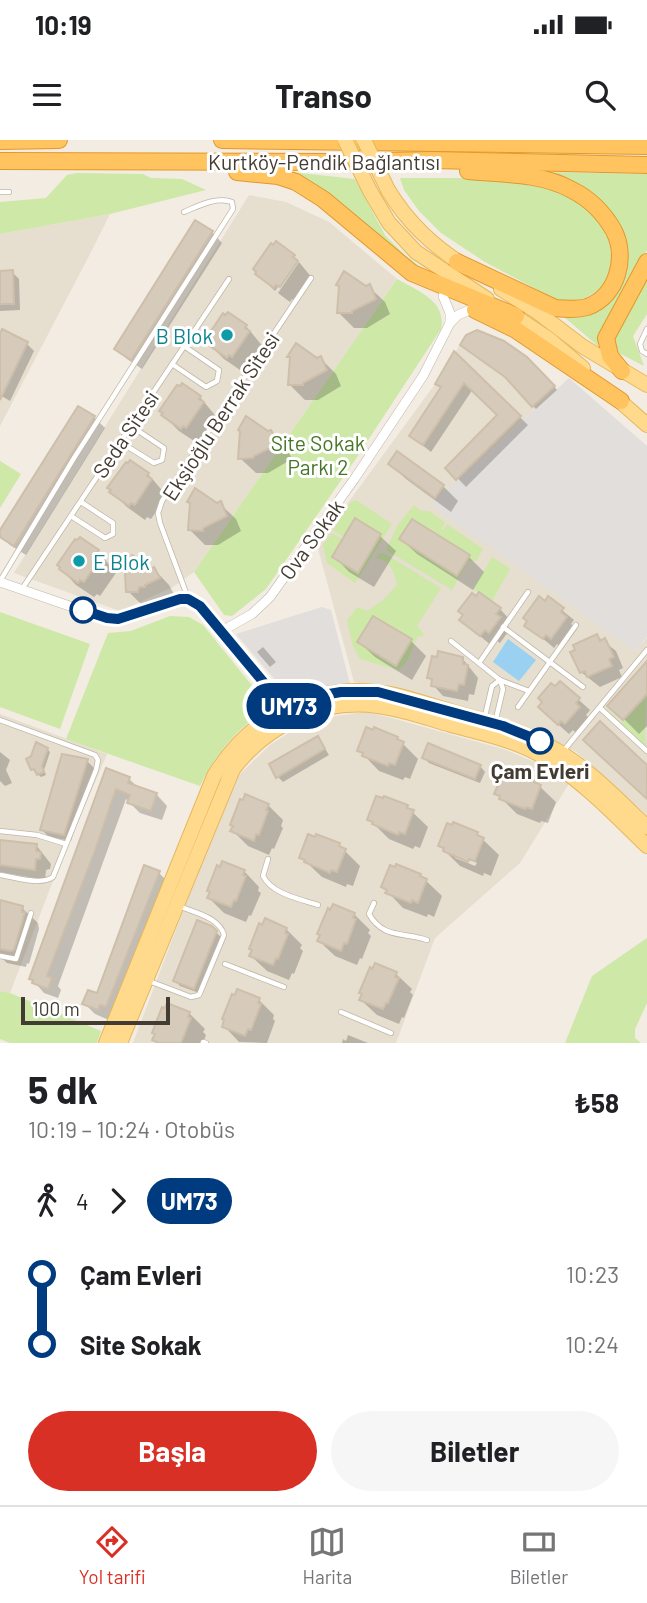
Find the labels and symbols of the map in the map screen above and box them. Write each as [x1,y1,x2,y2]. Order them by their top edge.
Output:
street label: Kurtköy-Pendik Bağlantısı [208,149,440,174]
place label: B Blok [156,323,213,348]
street label: Ekşioğlu Berrak Sitesi [156,327,284,505]
marker: B Blok [219,327,235,343]
street label: Seda Sitesi [87,386,163,482]
park label: Site Sokak Parkı 2 [271,430,365,479]
street label: Ova Sokak [274,494,348,584]
place label: E Blok [93,549,150,574]
marker: E Blok [71,553,87,569]
unlabelled marker [70,597,96,623]
line badge: UM73 [240,683,338,729]
marker: Çam Evleri [527,728,553,754]
place label: Çam Evleri [491,758,589,783]
scale bar [21,994,170,1026]

